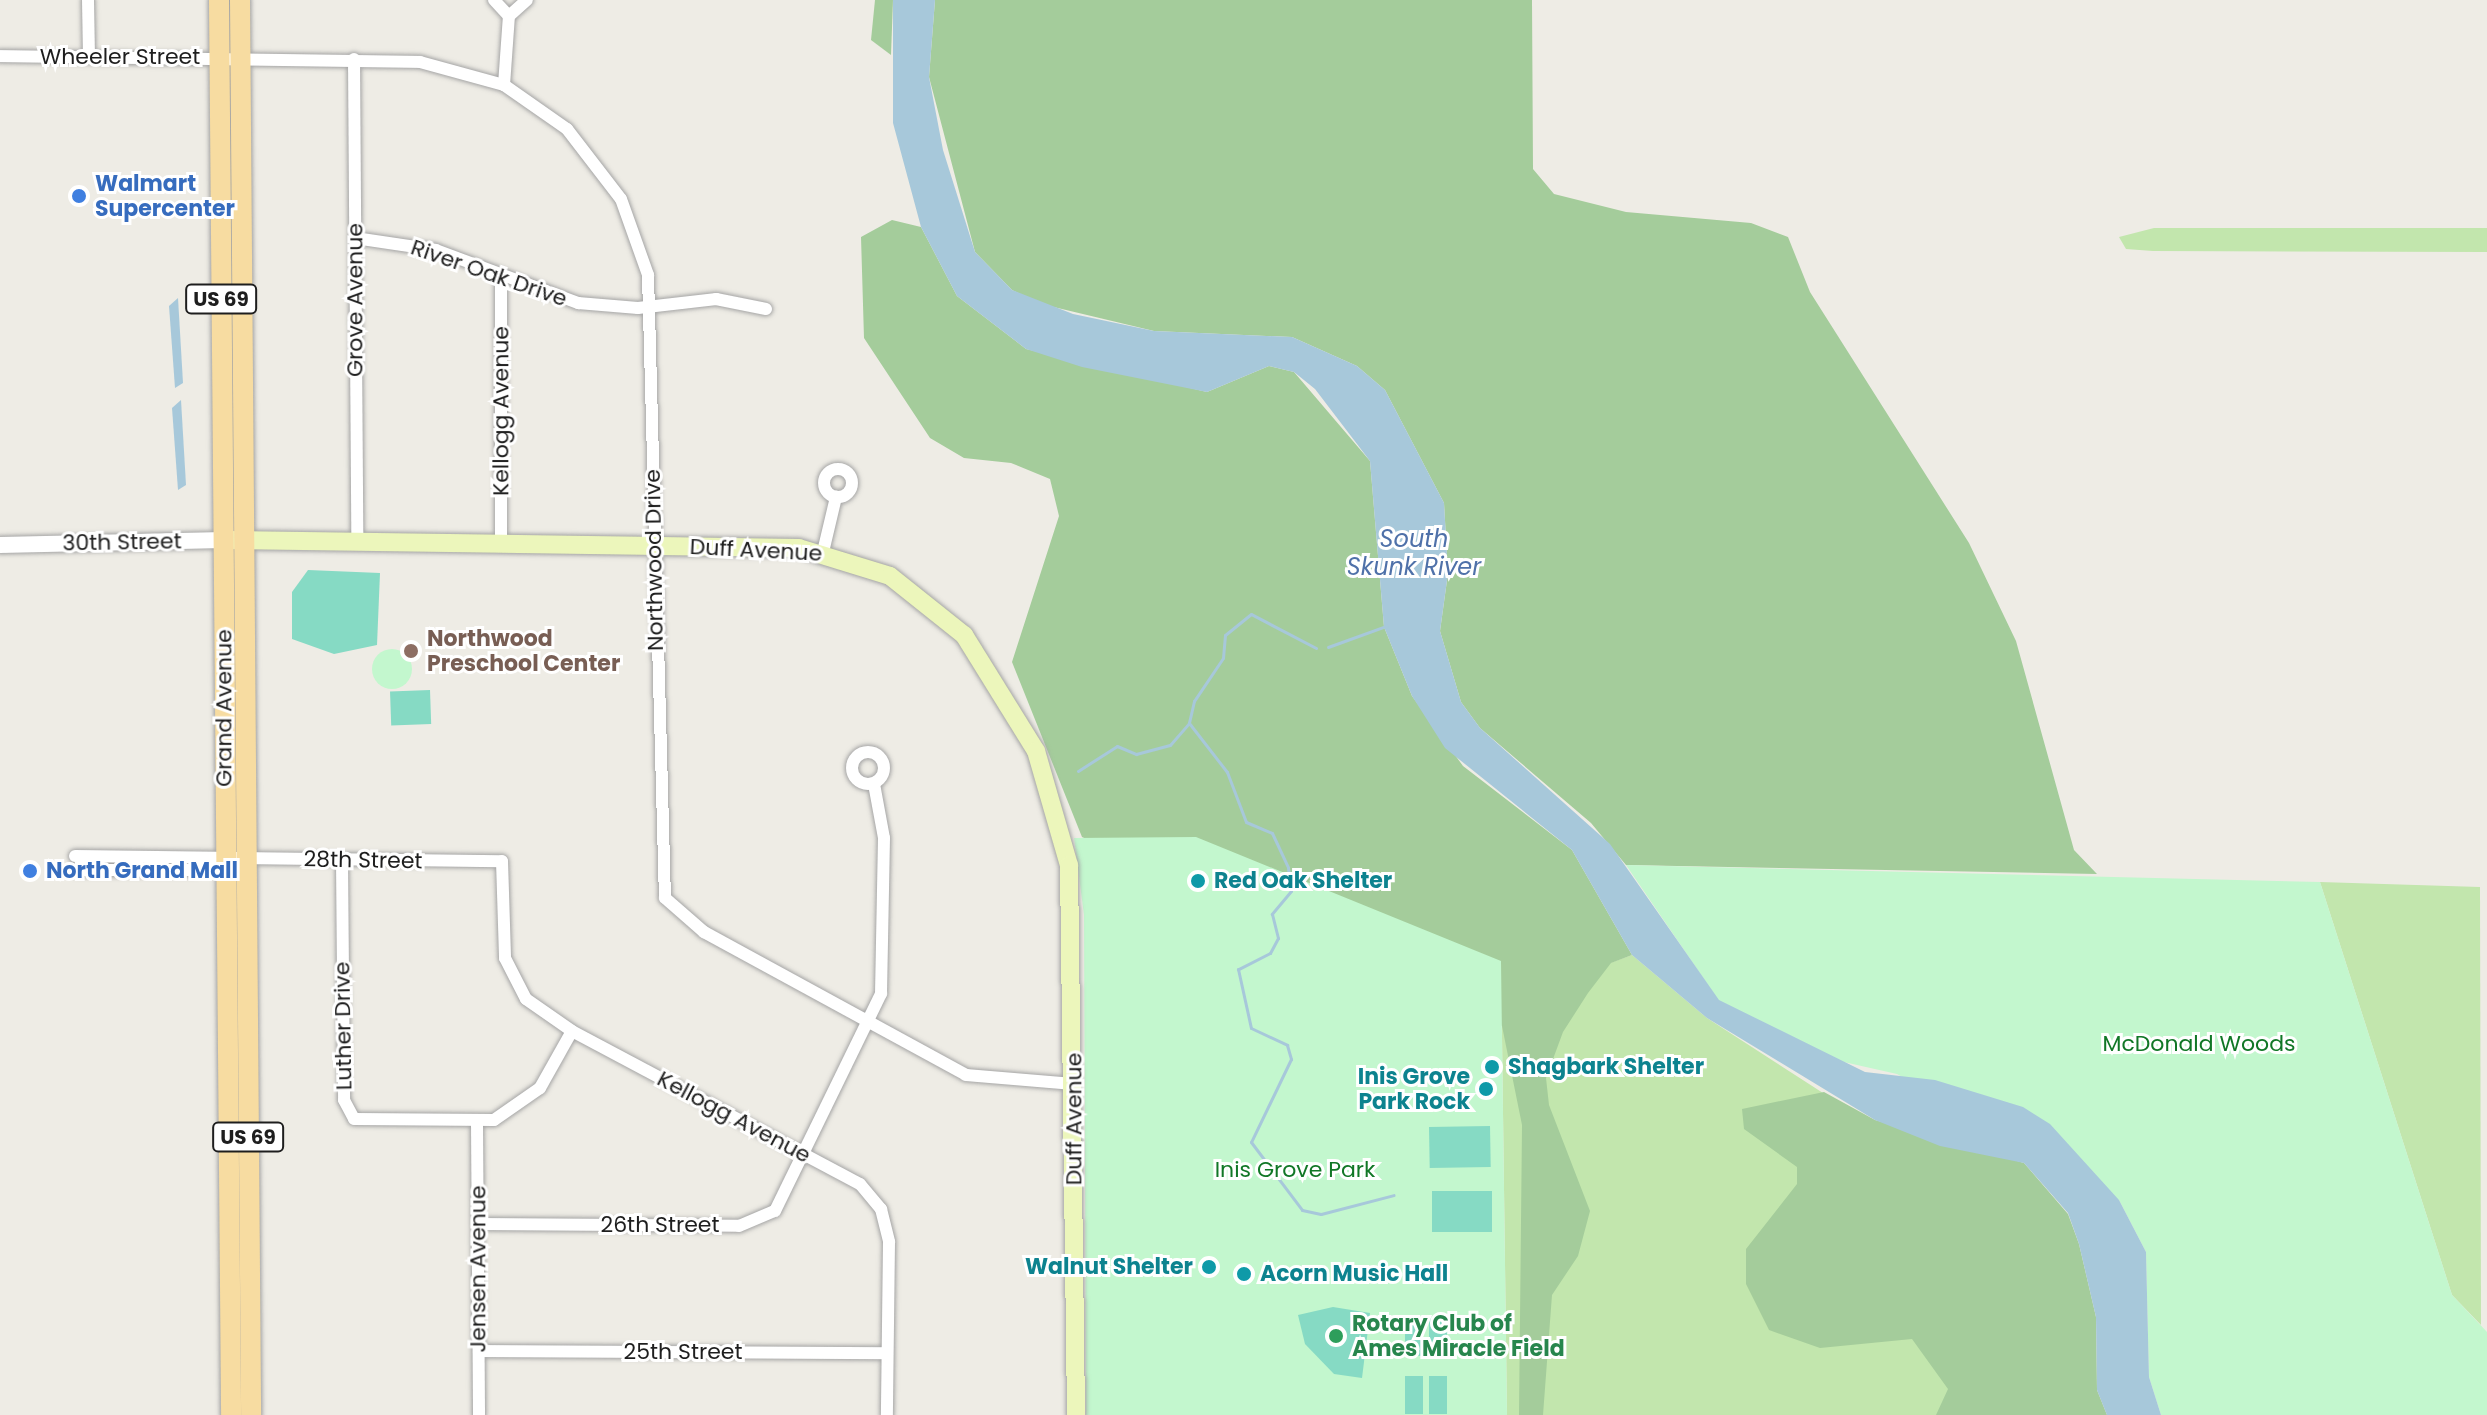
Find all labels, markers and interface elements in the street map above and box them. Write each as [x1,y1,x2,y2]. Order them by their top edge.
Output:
street label: Wheeler Street [40,44,200,70]
place label: Walmart Supercenter [95,170,235,222]
marker: Walmart Supercenter [70,187,88,205]
street label: Grove Avenue [342,223,368,377]
street label: River Oak Drive [407,234,571,312]
road number: US 69 [185,283,257,315]
street label: Kellogg Avenue [488,326,514,496]
street label: Northwood Drive [639,469,669,651]
water label: South Skunk River [1347,525,1481,581]
street label: 30th Street [62,528,182,556]
street label: Duff Avenue [689,533,823,567]
place label: Northwood Preschool Center [427,625,620,676]
street label: Grand Avenue [211,629,237,787]
marker: Northwood Preschool Center [402,642,420,660]
street label: 28th Street [303,846,423,874]
place label: North Grand Mall [46,858,238,884]
marker: North Grand Mall [21,862,39,880]
place label: Red Oak Shelter [1214,868,1392,894]
marker: Red Oak Shelter [1189,872,1207,890]
street label: Luther Drive [329,962,357,1090]
park label: McDonald Woods [2102,1031,2296,1057]
street label: Duff Avenue [1061,1053,1087,1185]
place label: Shagbark Shelter [1508,1054,1704,1080]
marker: Shagbark Shelter [1483,1058,1501,1076]
place label: Inis Grove Park Rock [1358,1063,1470,1114]
street label: Kellogg Avenue [653,1065,815,1169]
marker: Inis Grove Park Rock [1477,1080,1495,1098]
road number: US 69 [212,1121,284,1153]
park label: Inis Grove Park [1215,1157,1375,1183]
street label: Jensen Avenue [465,1185,491,1353]
street label: 26th Street [601,1212,719,1238]
place label: Walnut Shelter [1025,1254,1193,1280]
marker: Walnut Shelter [1200,1258,1218,1276]
place label: Acorn Music Hall [1260,1261,1448,1287]
marker: Acorn Music Hall [1235,1265,1253,1283]
place label: Rotary Club of Ames Miracle Field [1352,1310,1565,1362]
marker: Rotary Club of Ames Miracle Field [1327,1327,1345,1345]
street label: 25th Street [624,1339,742,1365]

